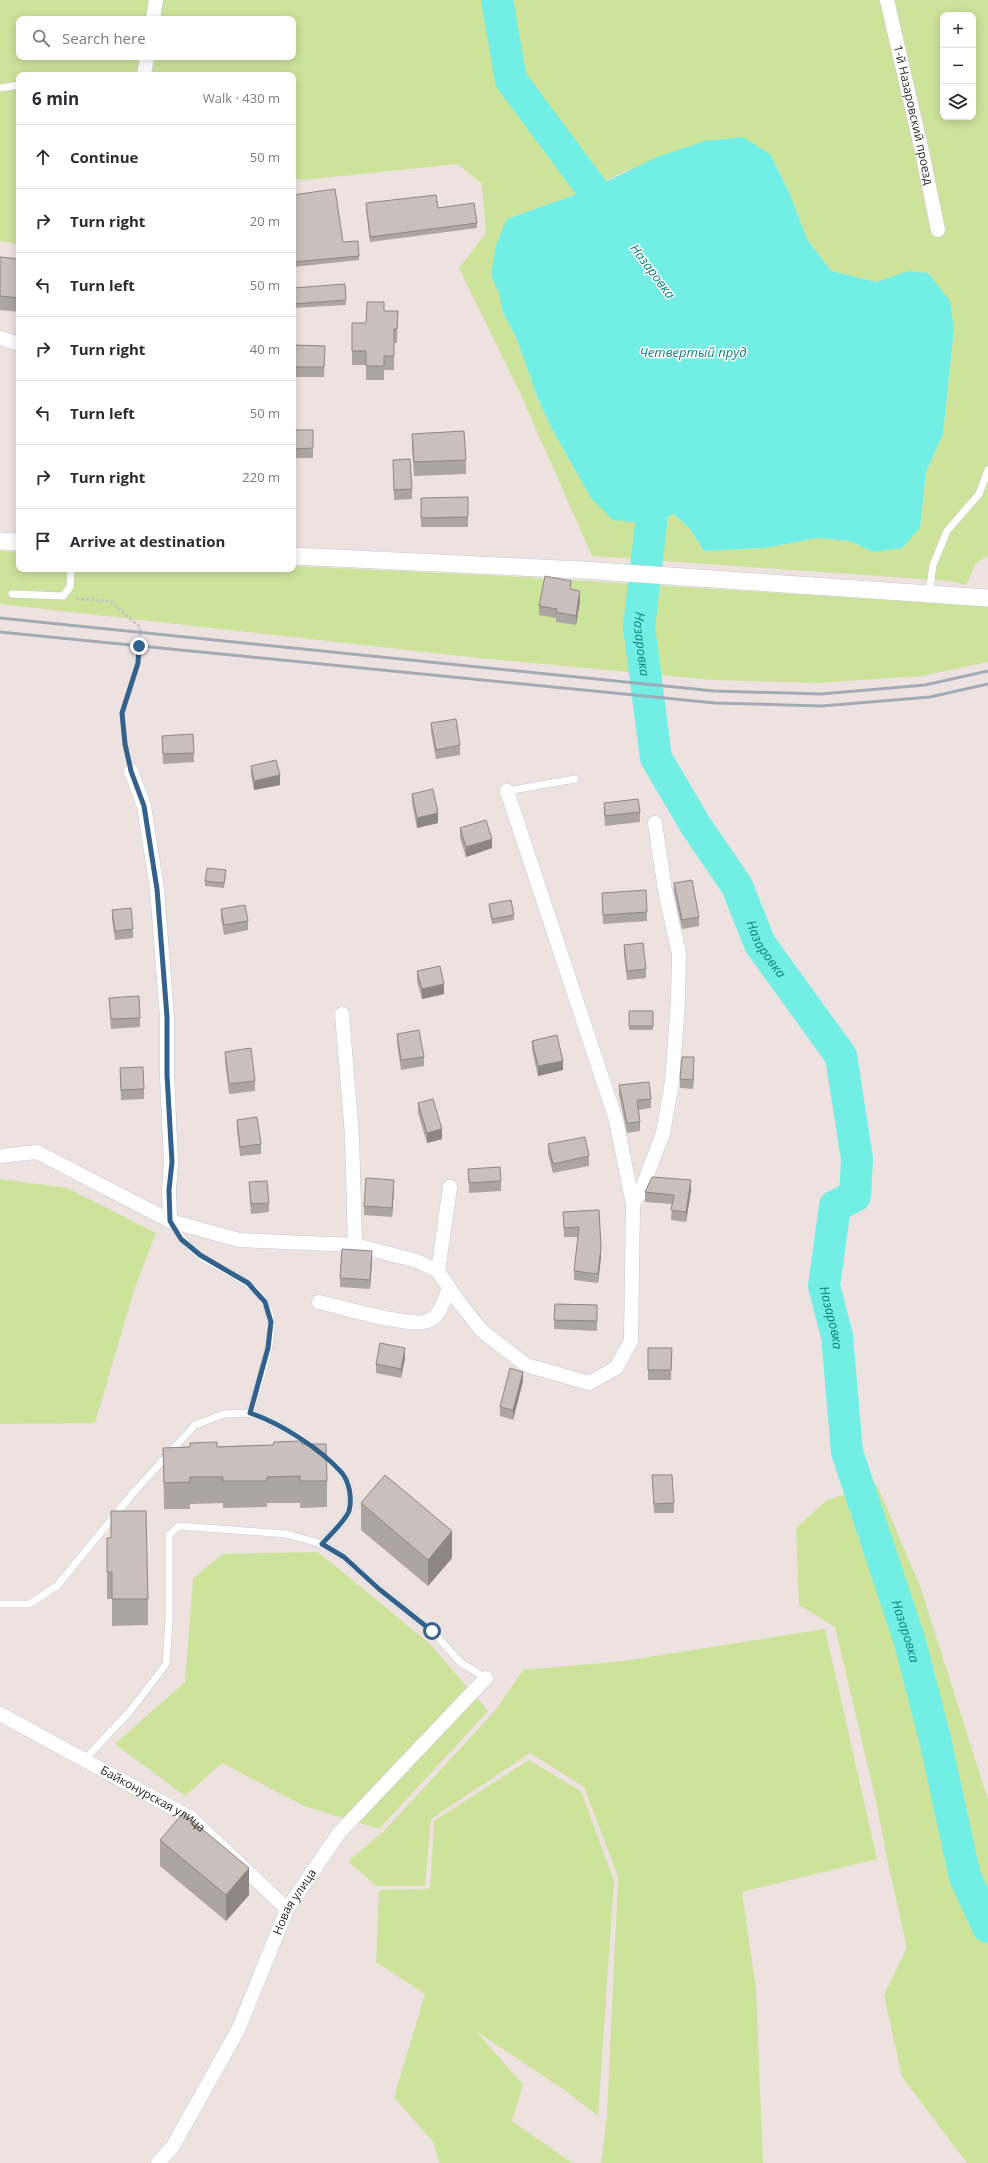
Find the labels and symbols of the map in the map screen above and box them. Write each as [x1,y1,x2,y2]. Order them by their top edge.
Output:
street label: 1-й Назаровский проезд [890,43,938,186]
water label: Назаровка [626,240,680,303]
water label: Четвертый пруд [640,343,746,361]
water label: Назаровка [630,611,654,678]
route end [130,637,148,655]
water label: Назаровка [742,917,791,982]
water label: Назаровка [815,1284,847,1351]
water label: Назаровка [888,1597,924,1665]
route start [423,1622,441,1640]
street label: Байконурская улица [98,1761,210,1836]
street label: Новая улица [268,1865,320,1937]

